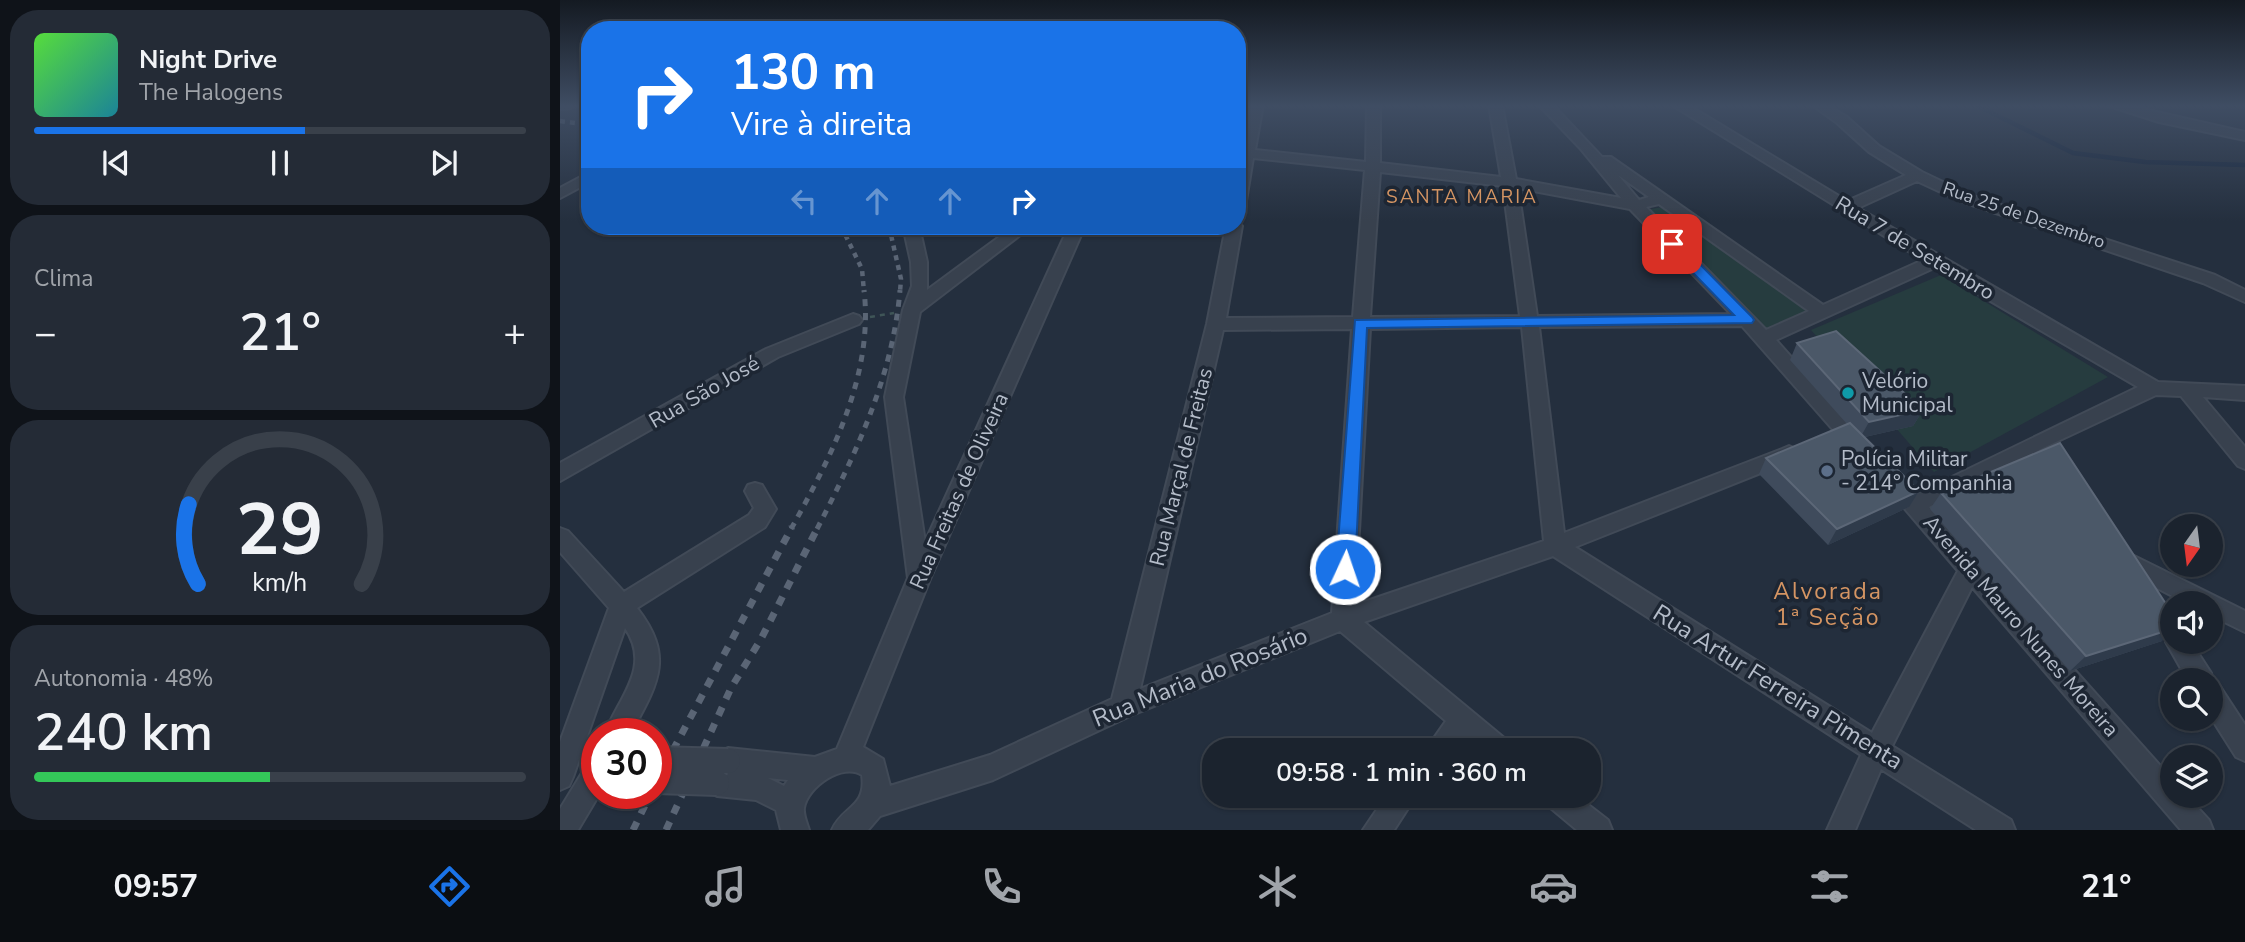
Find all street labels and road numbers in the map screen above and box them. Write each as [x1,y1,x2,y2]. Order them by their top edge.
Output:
street label: Rua 25 de Dezembro [1940,176,2108,254]
street label: Rua 7 de Setembro [1830,189,2000,307]
street label: Rua São José [644,349,764,435]
street label: Rua Marçal de Freitas [1143,365,1219,569]
street label: Rua Freitas de Oliveira [903,388,1015,594]
street label: Avenida Mauro Nunes Moreira [1917,509,2125,743]
street label: Rua Artur Ferreira Pimenta [1647,597,1909,777]
street label: Rua Maria do Rosário [1088,619,1312,735]

